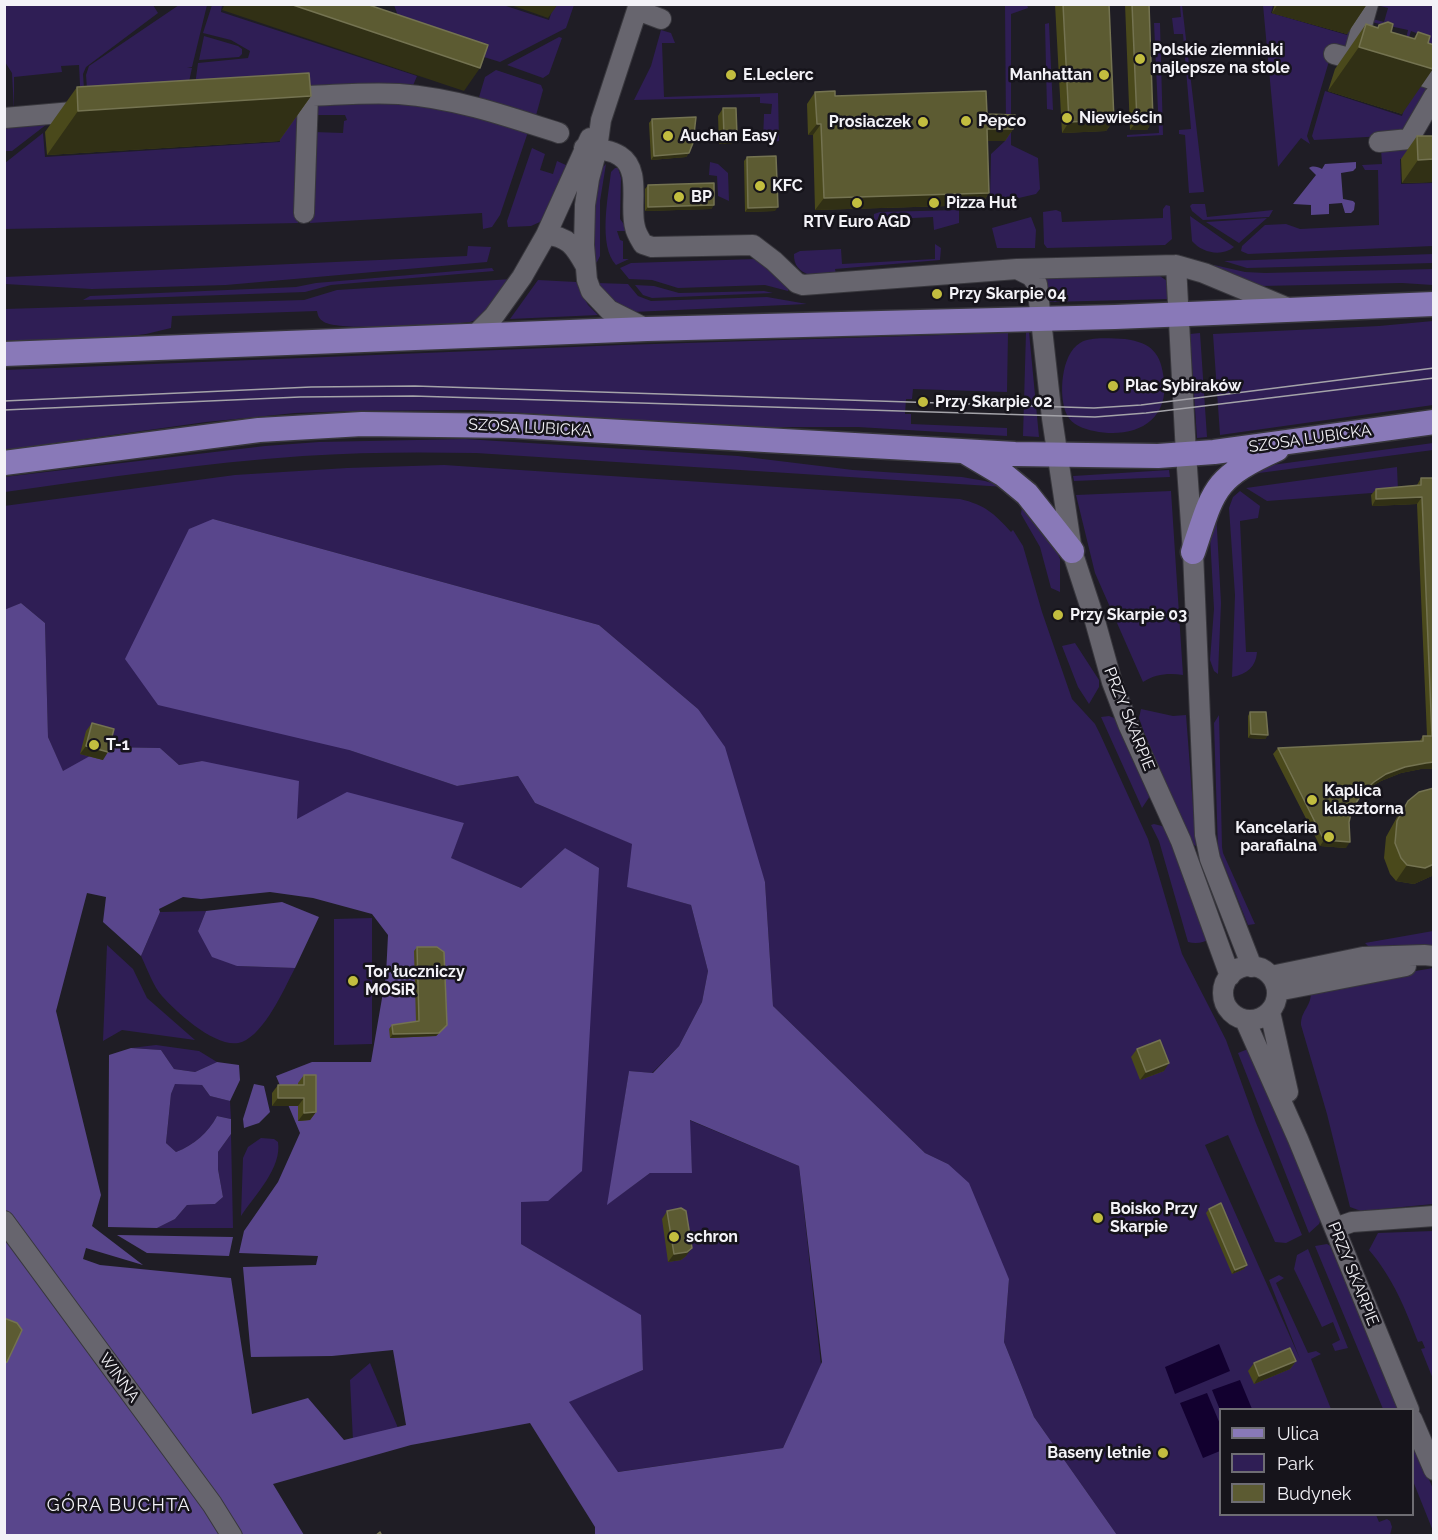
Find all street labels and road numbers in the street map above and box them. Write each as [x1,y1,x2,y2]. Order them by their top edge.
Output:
street label: SZOSA LUBICKA [468,415,592,441]
street label: SZOSA LUBICKA [1247,421,1373,457]
street label: PRZY SKARPIE [1100,664,1158,774]
street label: PRZY SKARPIE [1324,1219,1382,1329]
street label: WINNA [95,1350,143,1406]

